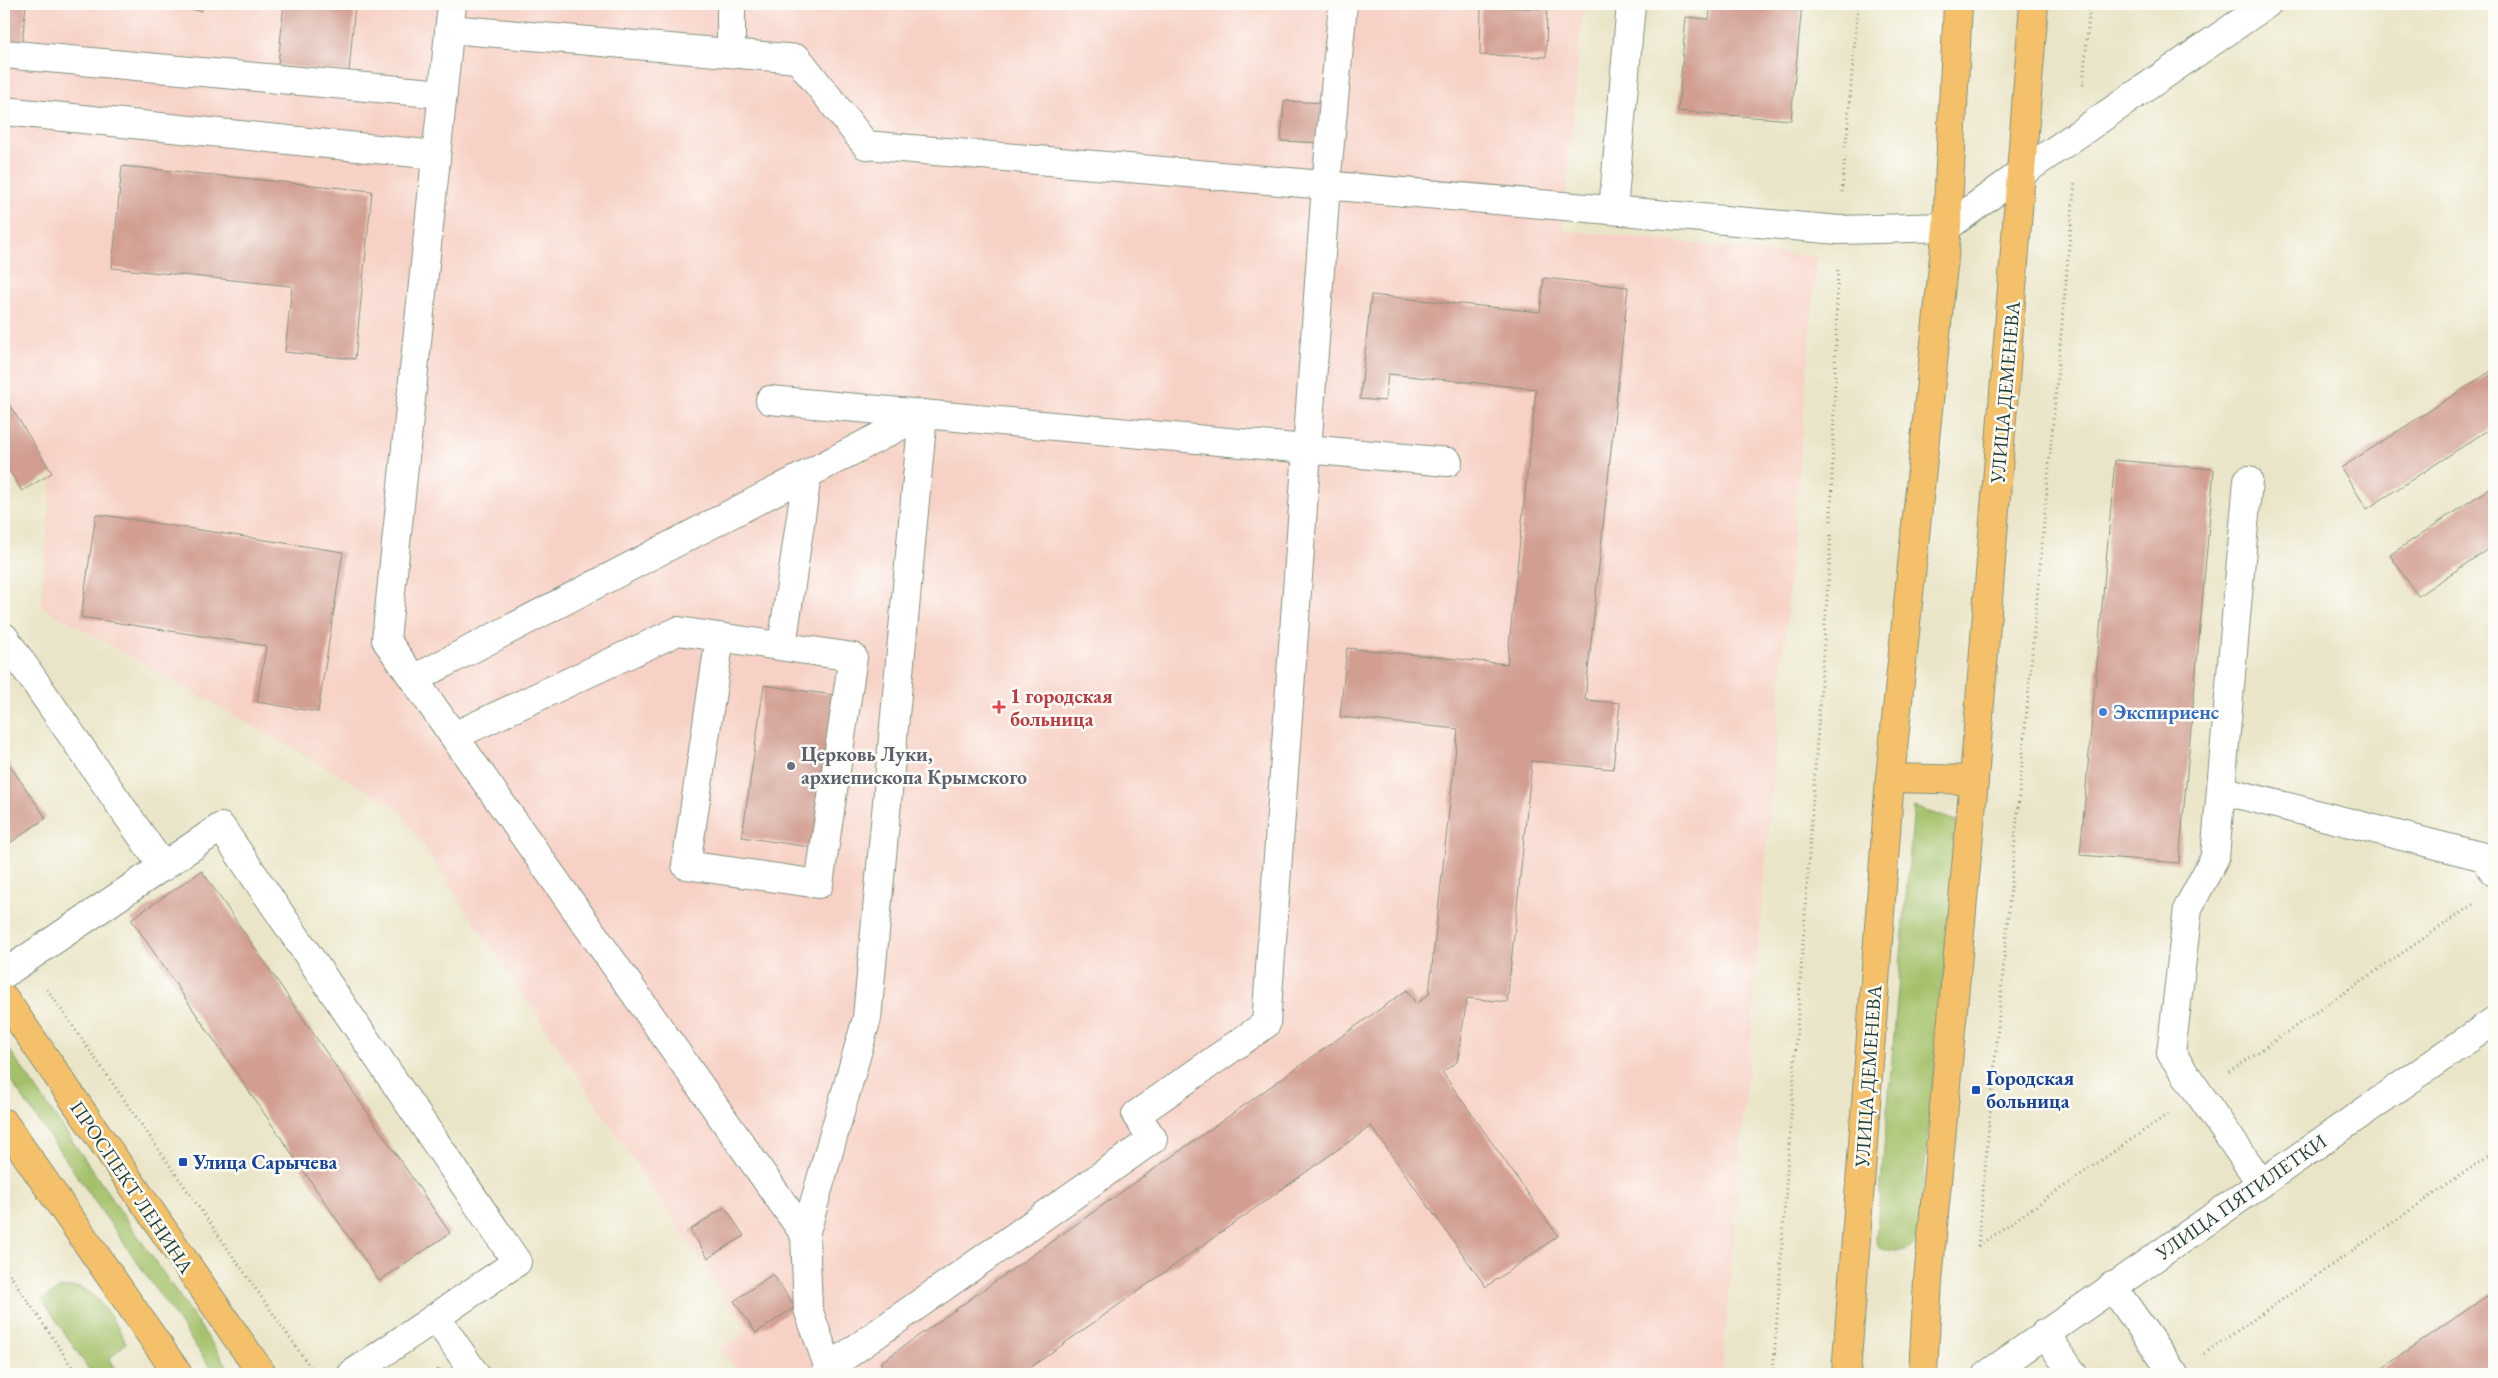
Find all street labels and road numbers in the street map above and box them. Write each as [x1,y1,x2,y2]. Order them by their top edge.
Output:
street label: УЛИЦА ДЕМЕНЕВА [1984,300,2026,485]
street label: УЛИЦА ДЕМЕНЕВА [1849,984,1887,1169]
street label: ПРОСПЕКТ ЛЕНИНА [64,1095,200,1279]
street label: УЛИЦА ПЯТИЛЕТКИ [2150,1128,2331,1266]

